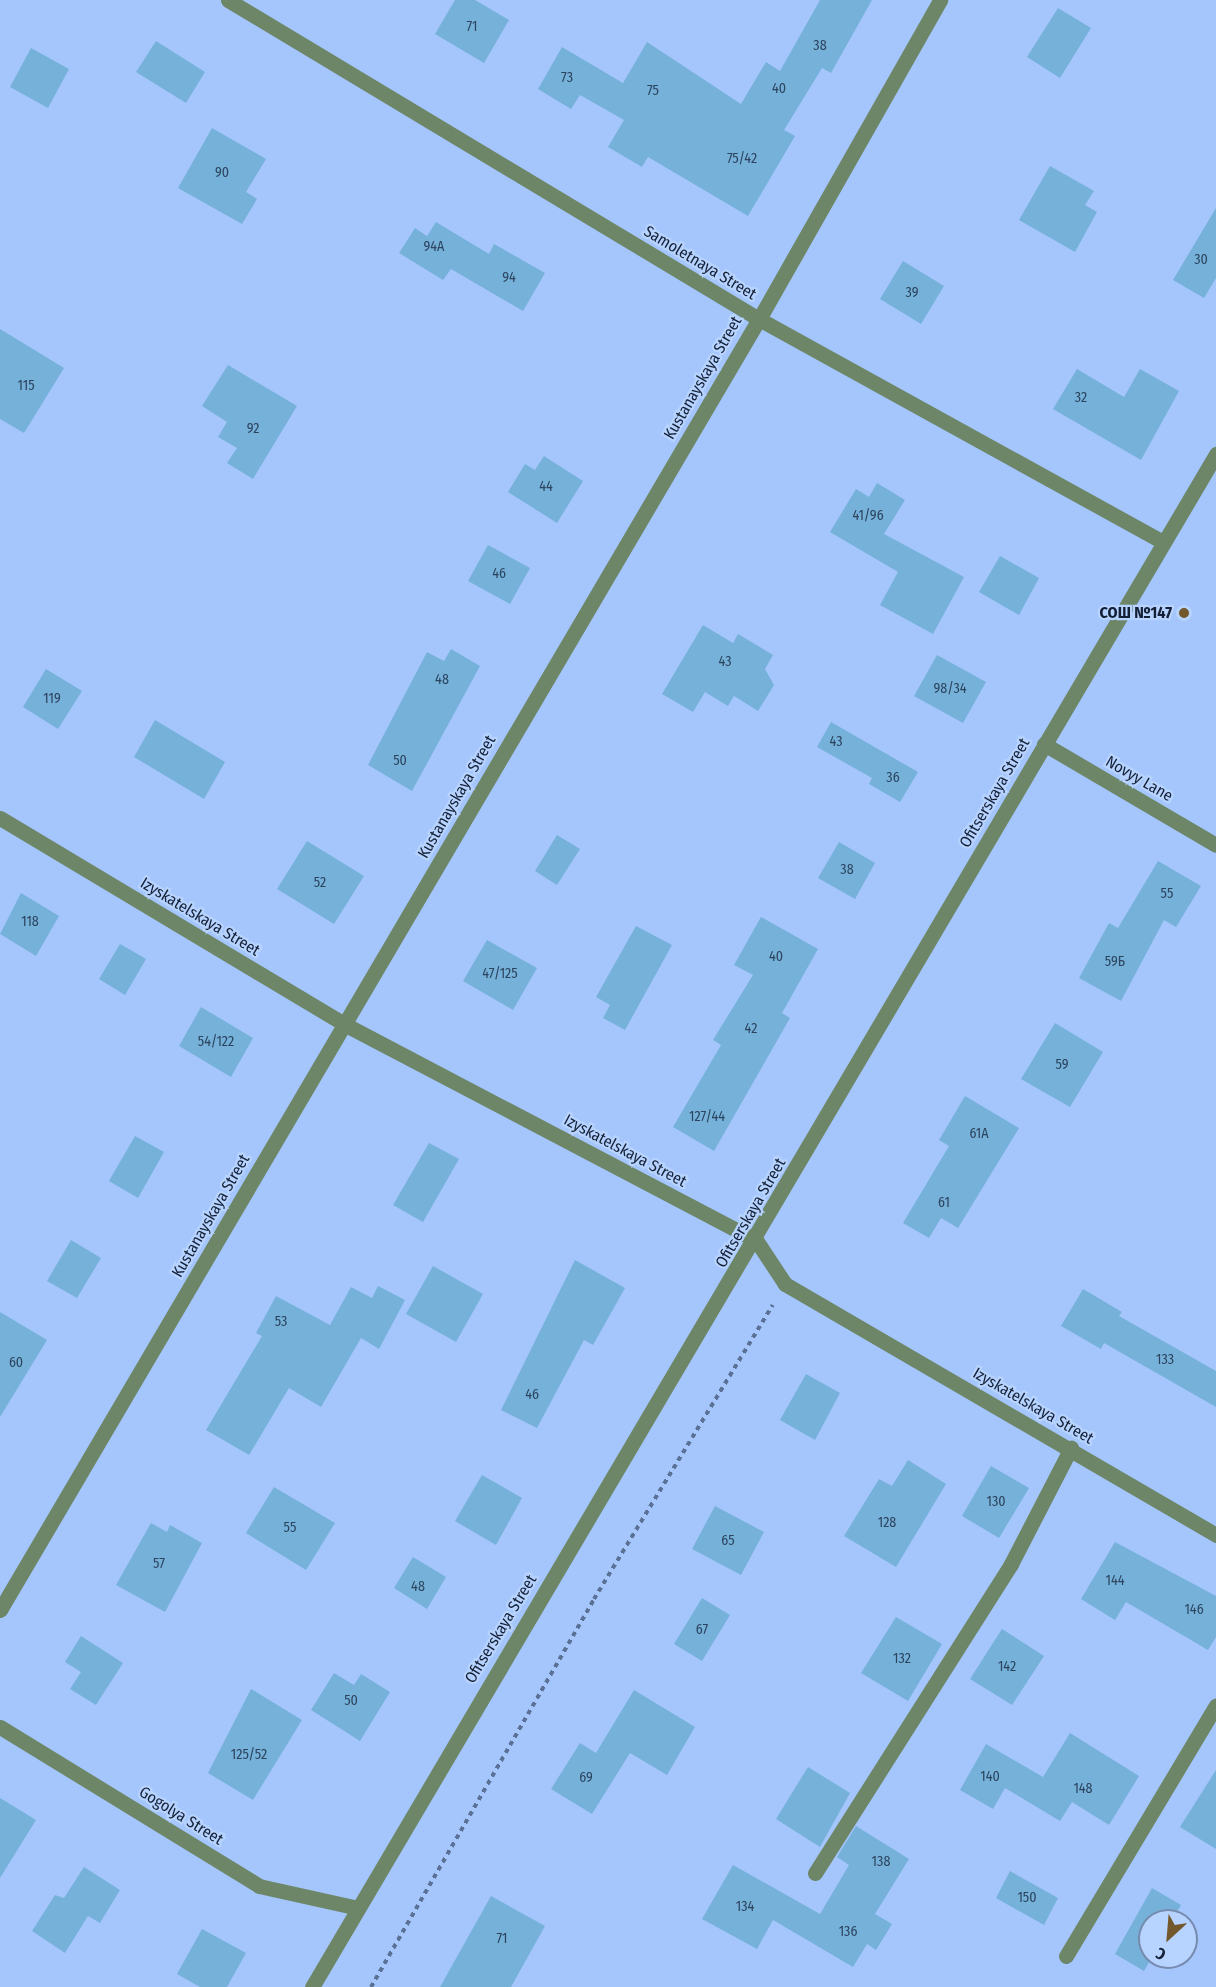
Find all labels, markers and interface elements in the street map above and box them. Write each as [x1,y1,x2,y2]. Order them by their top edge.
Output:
house number: 71 [467,19,477,35]
house number: 38 [813,38,827,54]
house number: 73 [561,70,573,86]
house number: 40 [772,81,786,97]
house number: 75 [647,83,659,99]
house number: 75/42 [727,151,757,167]
house number: 90 [215,165,229,181]
street label: Samoletnaya Street [640,222,760,304]
house number: 94А [424,239,444,255]
house number: 30 [1194,252,1208,268]
house number: 94 [502,270,516,286]
house number: 39 [906,285,918,301]
street label: Kustanayskaya Street [660,313,746,443]
house number: 115 [17,378,35,394]
house number: 32 [1075,390,1087,406]
house number: 92 [247,421,259,437]
house number: 44 [539,479,553,495]
house number: 41/96 [852,508,884,524]
house number: 46 [492,566,506,582]
place label: СОШ №147 [1100,603,1172,623]
marker: СОШ №147 [1177,606,1191,620]
house number: 43 [719,654,731,670]
house number: 48 [435,672,449,688]
house number: 98/34 [934,681,966,697]
house number: 119 [43,691,61,707]
street label: Kustanayskaya Street [414,732,500,862]
house number: 43 [830,734,842,750]
street label: Ofitserskaya Street [956,735,1034,851]
street label: Novyy Lane [1102,752,1176,806]
house number: 50 [393,753,407,769]
house number: 36 [886,770,900,786]
house number: 38 [840,862,854,878]
street label: Izyskatelskaya Street [137,874,263,960]
house number: 52 [314,875,326,891]
house number: 55 [1161,886,1173,902]
house number: 118 [21,914,39,930]
house number: 40 [769,949,783,965]
house number: 59Б [1105,954,1125,970]
house number: 47/125 [482,966,518,982]
house number: 42 [745,1021,757,1037]
house number: 54/122 [198,1034,234,1050]
house number: 59 [1055,1057,1069,1073]
house number: 127/44 [689,1109,725,1125]
street label: Izyskatelskaya Street [560,1111,690,1191]
house number: 61А [969,1126,989,1142]
street label: Kustanayskaya Street [168,1151,254,1281]
street label: Ofitserskaya Street [712,1155,790,1271]
house number: 61 [938,1195,950,1211]
house number: 53 [275,1314,287,1330]
house number: 133 [1156,1352,1174,1368]
house number: 60 [9,1355,23,1371]
street label: Izyskatelskaya Street [969,1364,1097,1448]
house number: 46 [525,1387,539,1403]
house number: 130 [986,1494,1006,1510]
house number: 128 [878,1515,896,1531]
house number: 55 [284,1520,296,1536]
house number: 65 [721,1533,735,1549]
house number: 57 [153,1556,165,1572]
street label: Ofitserskaya Street [461,1571,541,1687]
house number: 144 [1105,1573,1125,1589]
house number: 48 [411,1579,425,1595]
house number: 146 [1184,1602,1204,1618]
house number: 67 [696,1622,708,1638]
house number: 132 [893,1651,911,1667]
house number: 142 [998,1659,1016,1675]
house number: 50 [344,1693,358,1709]
house number: 125/52 [231,1747,267,1763]
house number: 140 [980,1769,1000,1785]
house number: 69 [579,1770,593,1786]
house number: 148 [1073,1781,1093,1797]
street label: Gogolya Street [136,1783,226,1849]
house number: 138 [872,1854,890,1870]
house number: 150 [1017,1890,1037,1906]
house number: 134 [736,1899,754,1915]
north arrow [1138,1909,1198,1969]
house number: 136 [839,1924,857,1940]
house number: 71 [497,1931,507,1947]
text: С [1153,1943,1169,1964]

